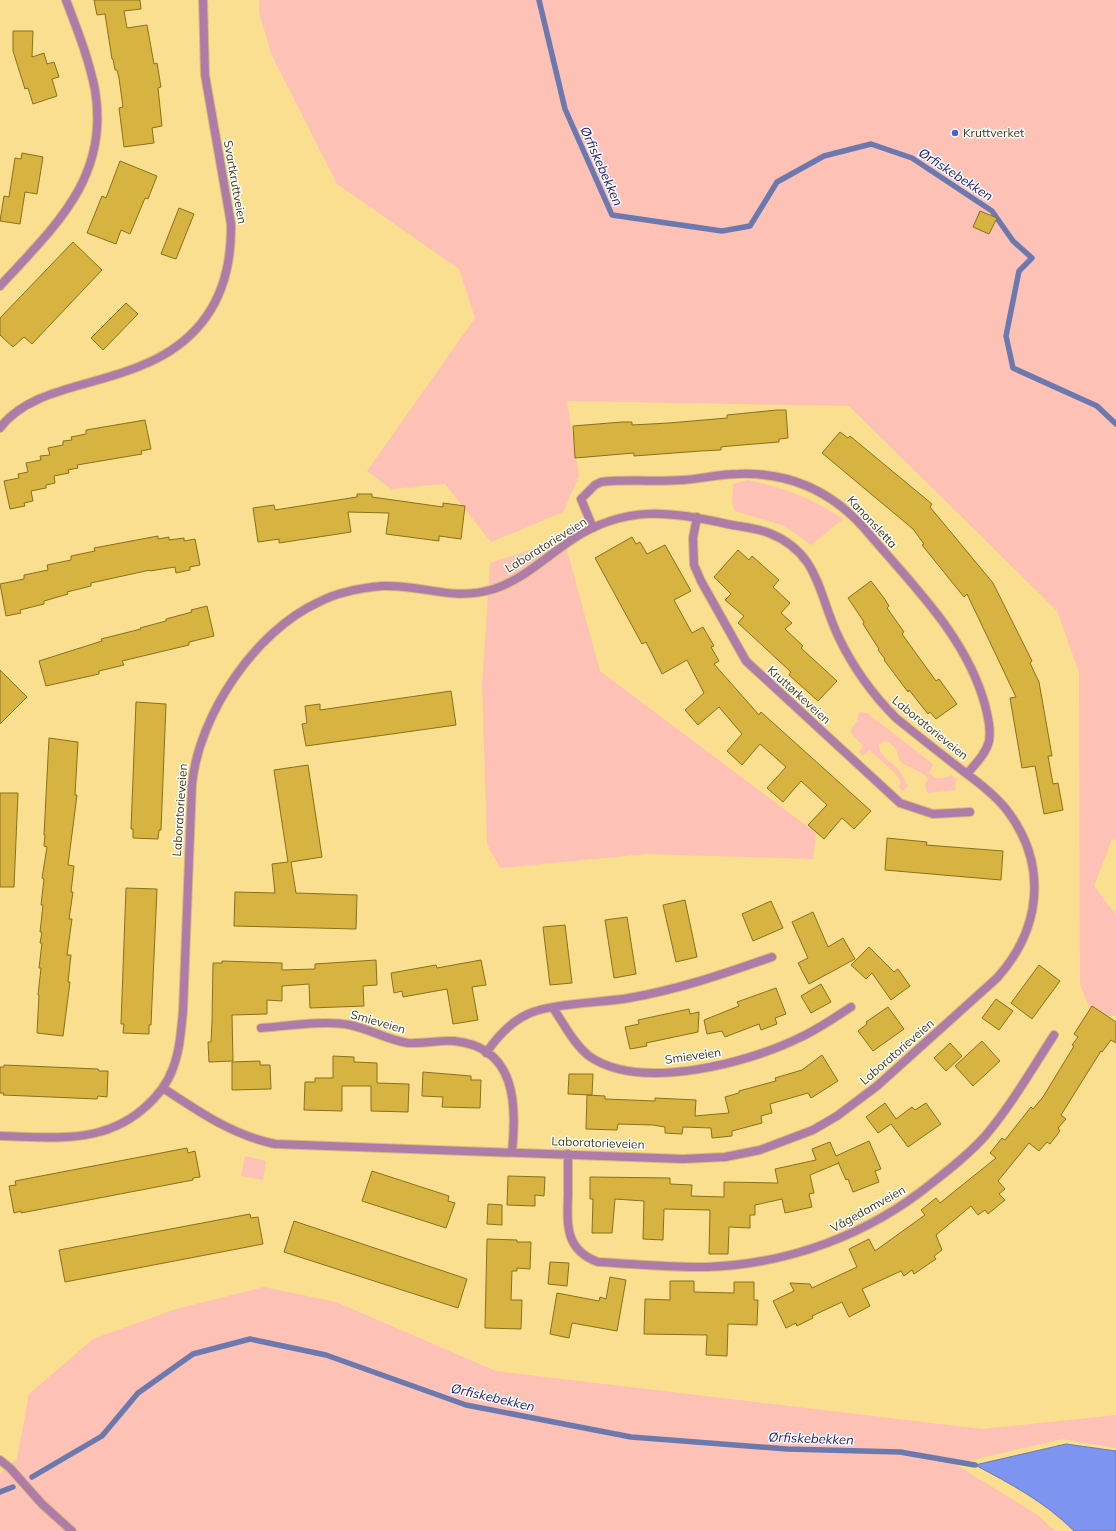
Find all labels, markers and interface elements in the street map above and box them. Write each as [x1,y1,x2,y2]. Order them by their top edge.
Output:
water label: Ørfiskebekken [577,124,627,208]
place label: Kruttverket [963,125,1024,140]
marker: Kruttverket [950,128,960,138]
street label: Svartkruttveien [221,139,250,225]
water label: Ørfiskebekken [916,144,996,204]
street label: Kanonsletta [844,492,901,551]
street label: Laboratorieveien [502,514,589,576]
street label: Kruttørkeveien [765,662,834,727]
street label: Laboratorieveien [889,692,971,763]
street label: Laboratorieveien [169,763,190,857]
street label: Smieveien [349,1007,407,1037]
street label: Laboratorieveien [857,1015,937,1088]
street label: Smieveien [664,1044,722,1067]
street label: Laboratorieveien [551,1133,645,1152]
street label: Vågedamveien [828,1182,908,1235]
water label: Ørfiskebekken [450,1380,536,1414]
water label: Ørfiskebekken [768,1429,854,1447]

